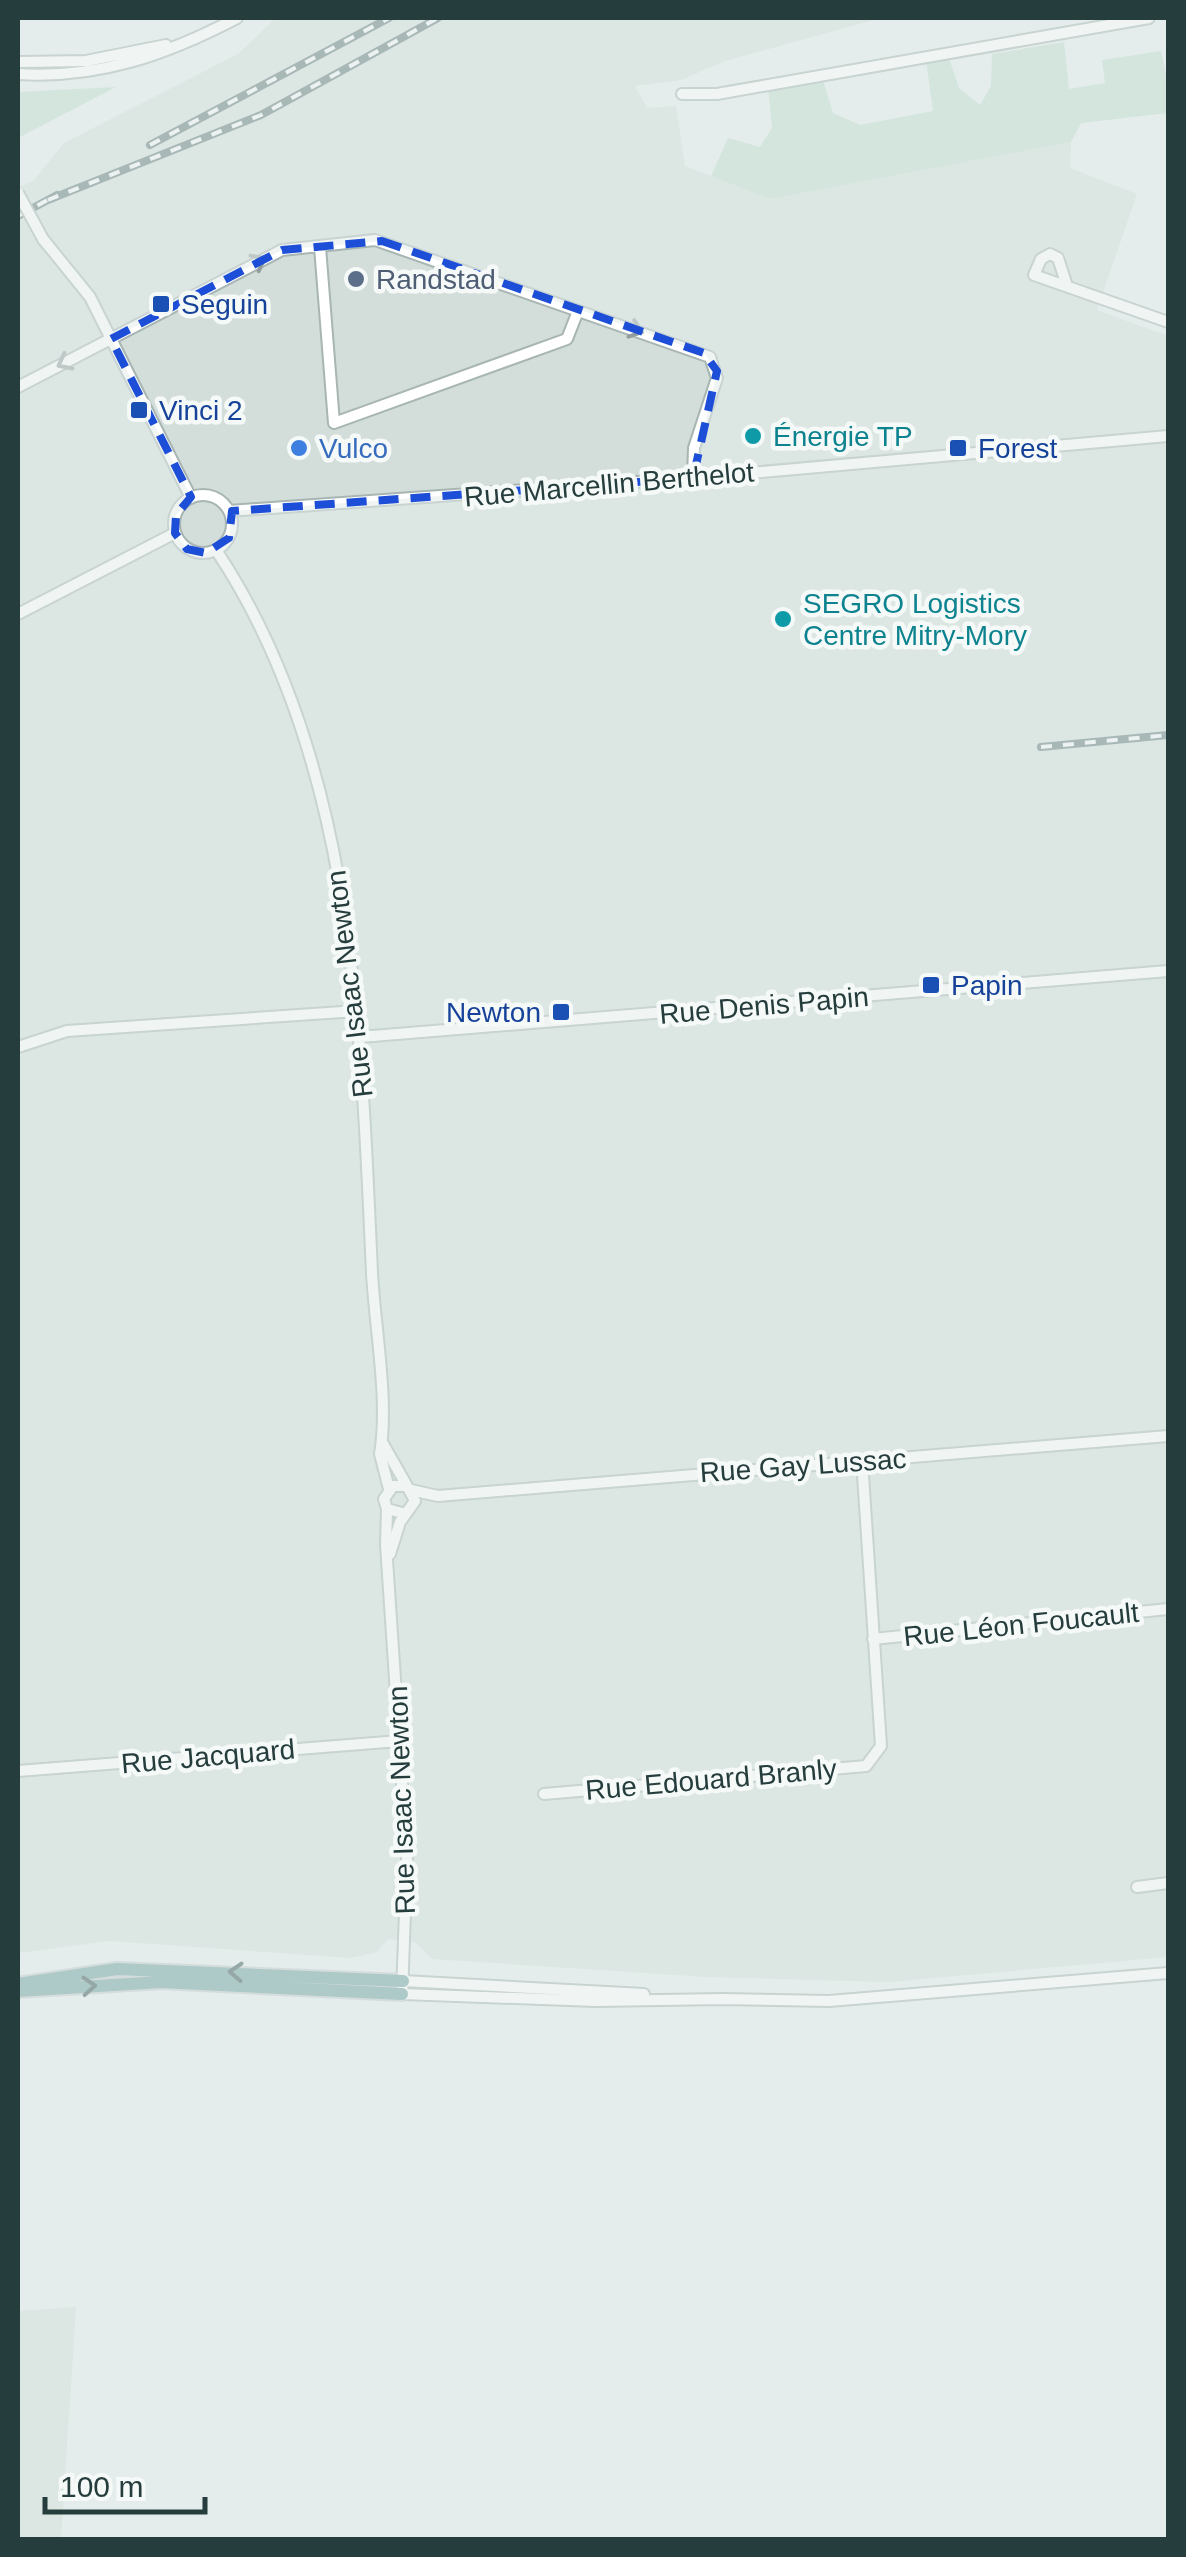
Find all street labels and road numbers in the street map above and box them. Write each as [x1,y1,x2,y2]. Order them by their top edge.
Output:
street label: Rue Marcellin Berthelot [463,456,756,513]
street label: Rue Isaac Newton [320,869,379,1099]
street label: Rue Denis Papin [658,981,870,1030]
street label: Rue Gay Lussac [699,1443,907,1488]
street label: Rue Léon Foucault [902,1597,1141,1652]
street label: Rue Isaac Newton [382,1685,421,1915]
street label: Rue Jacquard [120,1733,296,1780]
street label: Rue Edouard Branly [584,1753,838,1806]

